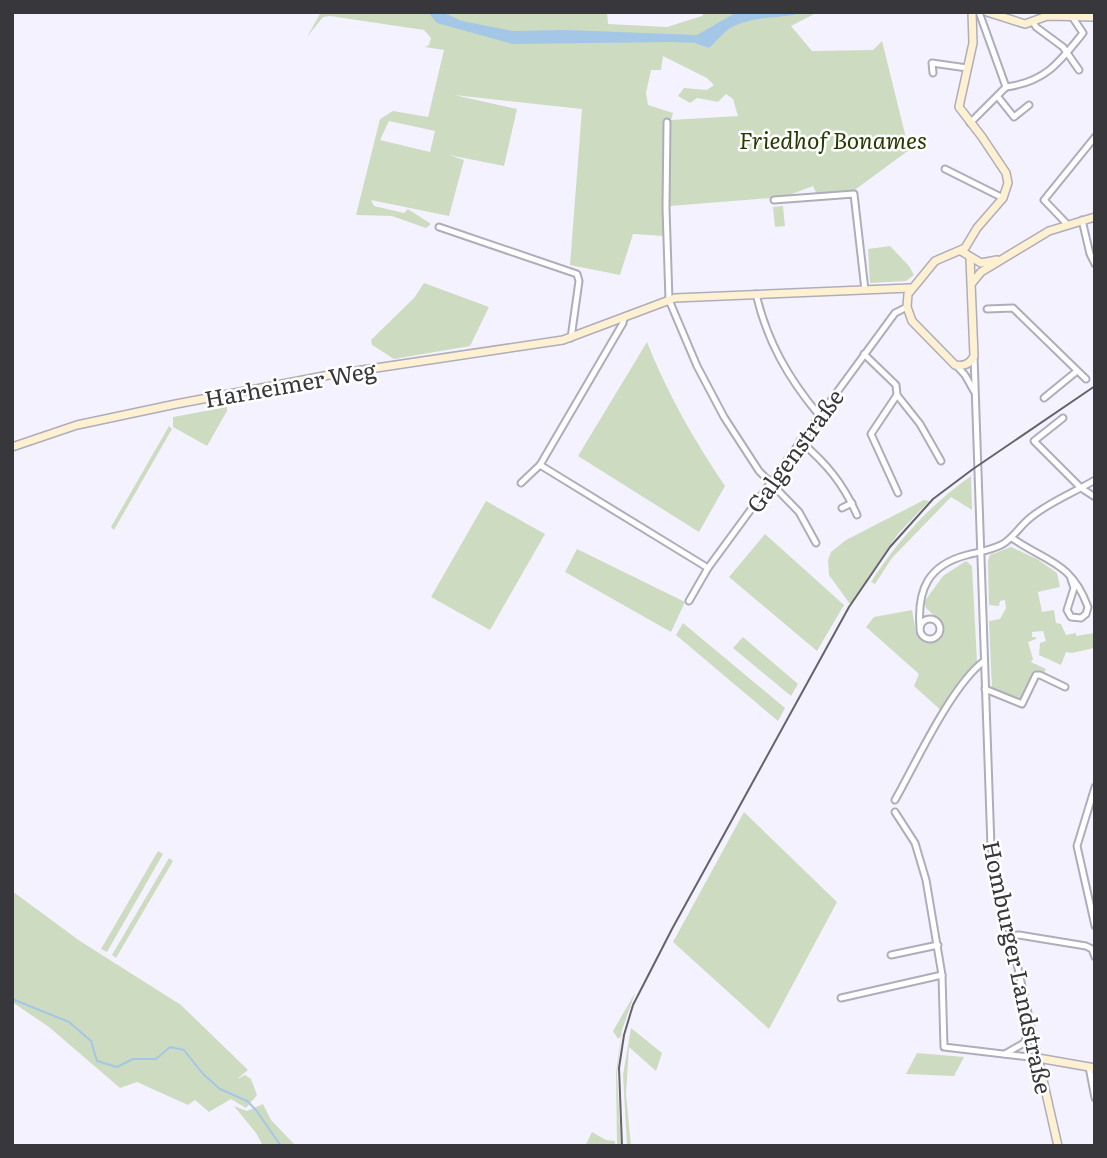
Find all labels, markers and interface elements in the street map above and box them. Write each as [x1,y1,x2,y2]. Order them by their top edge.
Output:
park label: Friedhof Bonames [739,122,927,156]
street label: Harheimer Weg [201,351,379,415]
street label: Galgenstraße [737,381,851,519]
street label: Homburger Landstraße [975,837,1063,1097]

